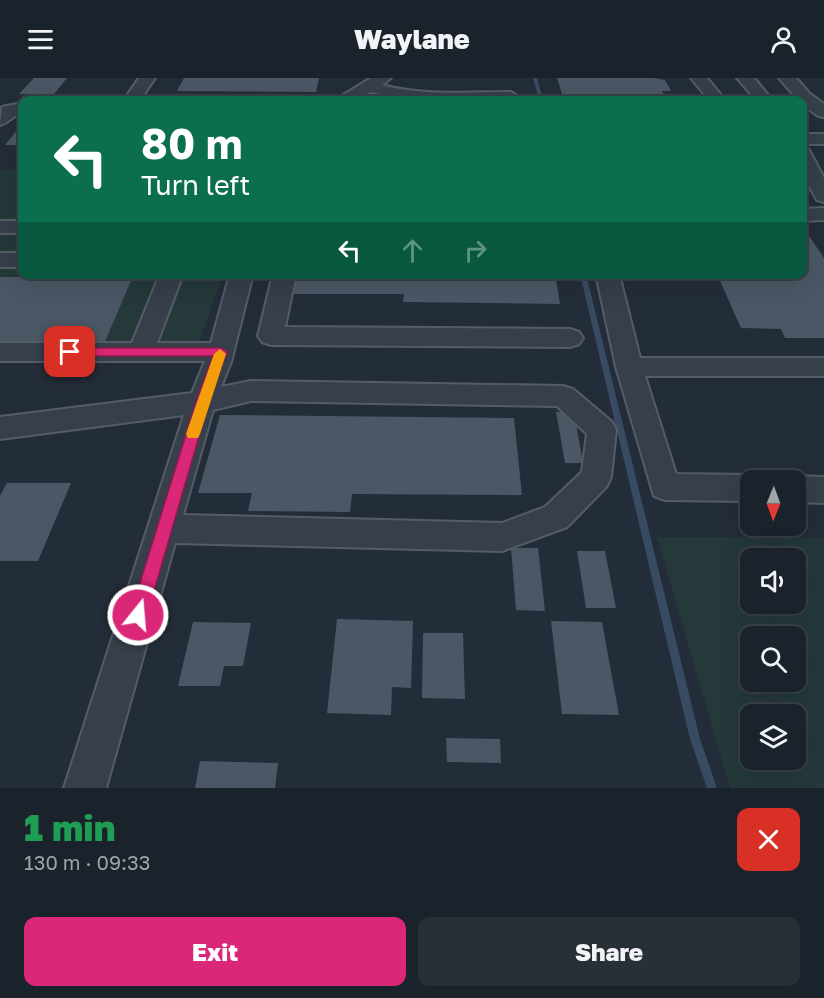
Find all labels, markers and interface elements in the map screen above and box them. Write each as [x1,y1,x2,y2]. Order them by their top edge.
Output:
icon: menu [24,23,57,56]
text: Waylane [354,23,470,55]
icon: person [767,23,800,56]
text: 80 m [141,118,242,168]
icon: left [42,120,120,198]
text: Turn left [141,169,250,201]
icon: left [333,234,366,267]
icon: ahead [396,234,429,267]
icon: right [459,234,492,267]
pin [44,326,95,377]
icon: arrive [53,335,86,368]
north arrow [740,470,806,536]
map controls [740,470,806,770]
button: sound [740,548,806,614]
position arrow [106,583,170,647]
button: search [740,626,806,692]
button: layers [740,704,806,770]
text: 1 min [24,806,115,849]
button: close [737,808,800,871]
text: 130 m · 09:33 [24,850,150,874]
button: Exit [24,917,406,986]
button: Share [418,917,800,986]

